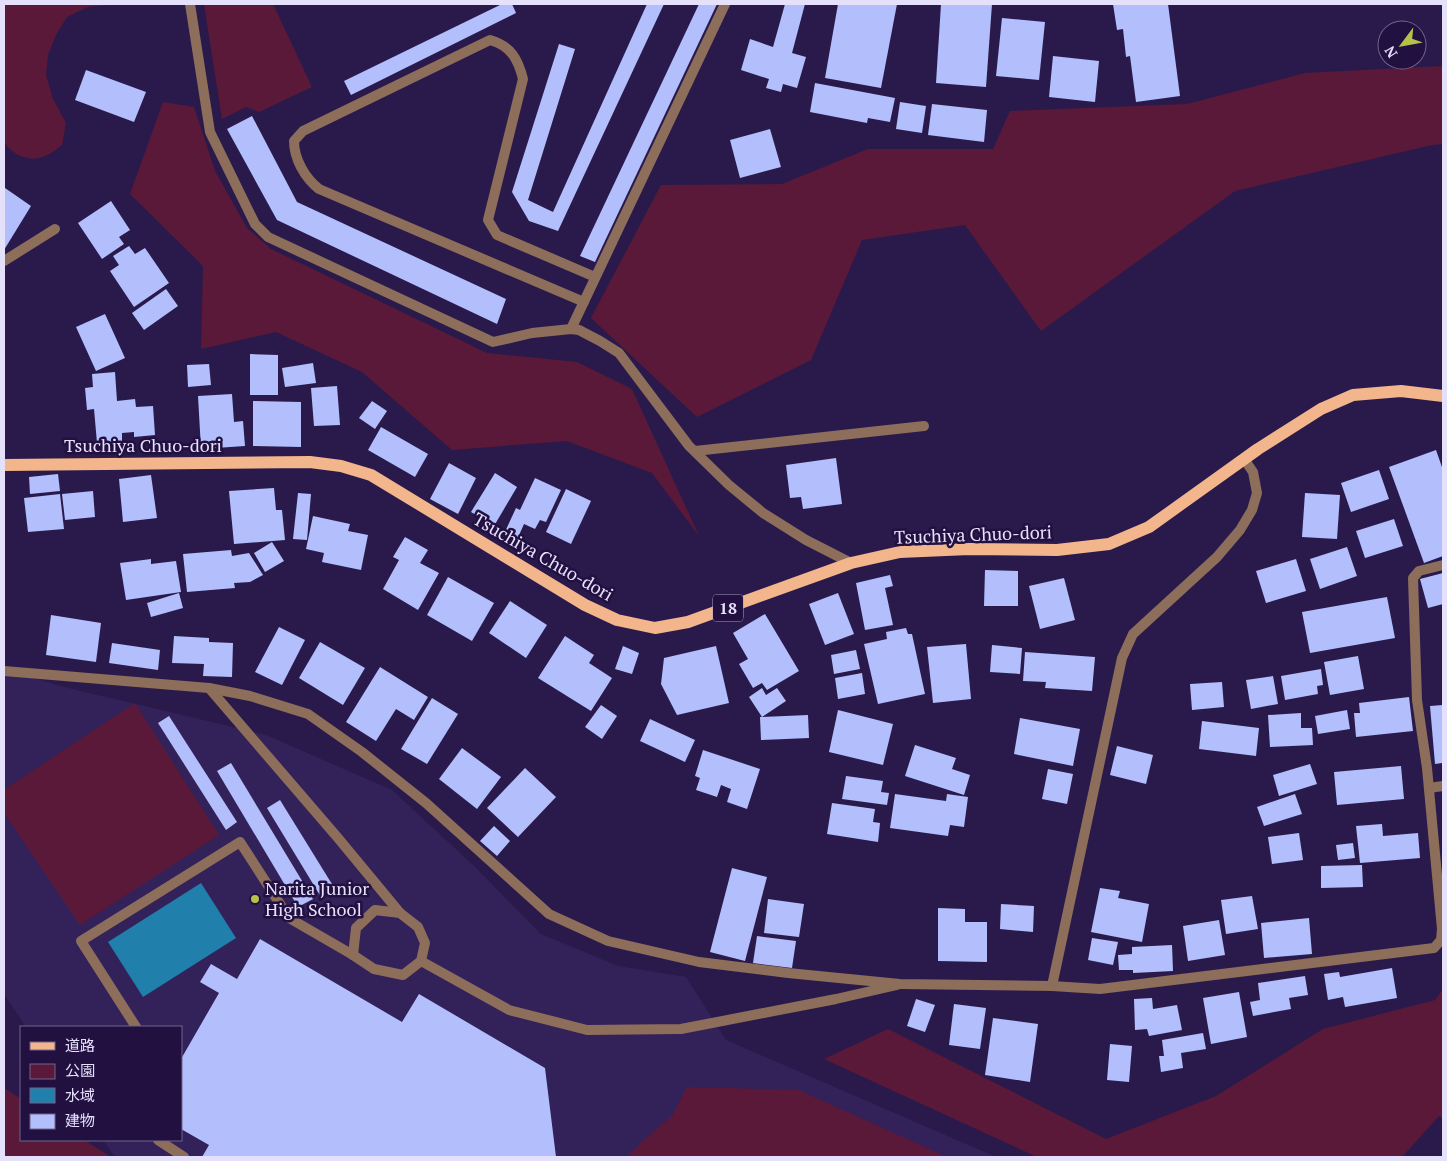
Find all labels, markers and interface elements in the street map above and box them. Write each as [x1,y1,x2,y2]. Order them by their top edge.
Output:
north arrow [1377,20,1427,70]
text: N [1379,42,1401,62]
street label: Tsuchiya Chuo-dori [64,433,222,457]
street label: Tsuchiya Chuo-dori [469,506,618,606]
street label: Tsuchiya Chuo-dori [894,519,1052,549]
road number: 18 [713,594,743,622]
place label: Narita Junior High School [265,876,369,921]
marker: Narita Junior High School [249,893,261,905]
legend [20,1026,182,1141]
text: 道路 [65,1035,95,1055]
text: 公園 [65,1060,95,1080]
text: 水域 [65,1085,95,1105]
text: 建物 [65,1110,95,1130]

